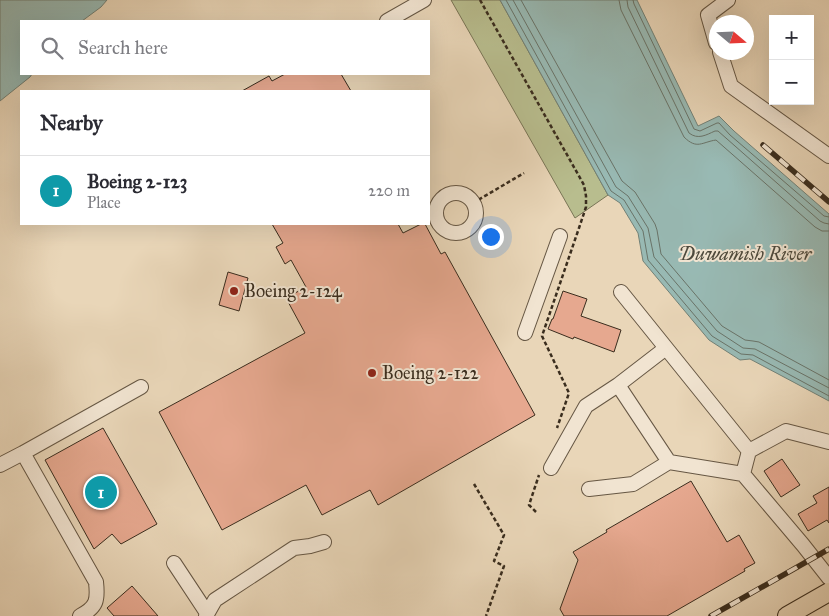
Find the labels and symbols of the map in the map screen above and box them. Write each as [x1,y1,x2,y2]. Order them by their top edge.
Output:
north arrow [709,15,754,60]
your location [478,224,504,250]
water label: Duwamish River [679,242,812,265]
place label: Boeing 2-124 [244,280,343,303]
marker: Boeing 2-124 [228,285,240,297]
place label: Boeing 2-122 [382,362,479,385]
marker: Boeing 2-122 [366,367,378,379]
pin: 1 [85,473,117,511]

